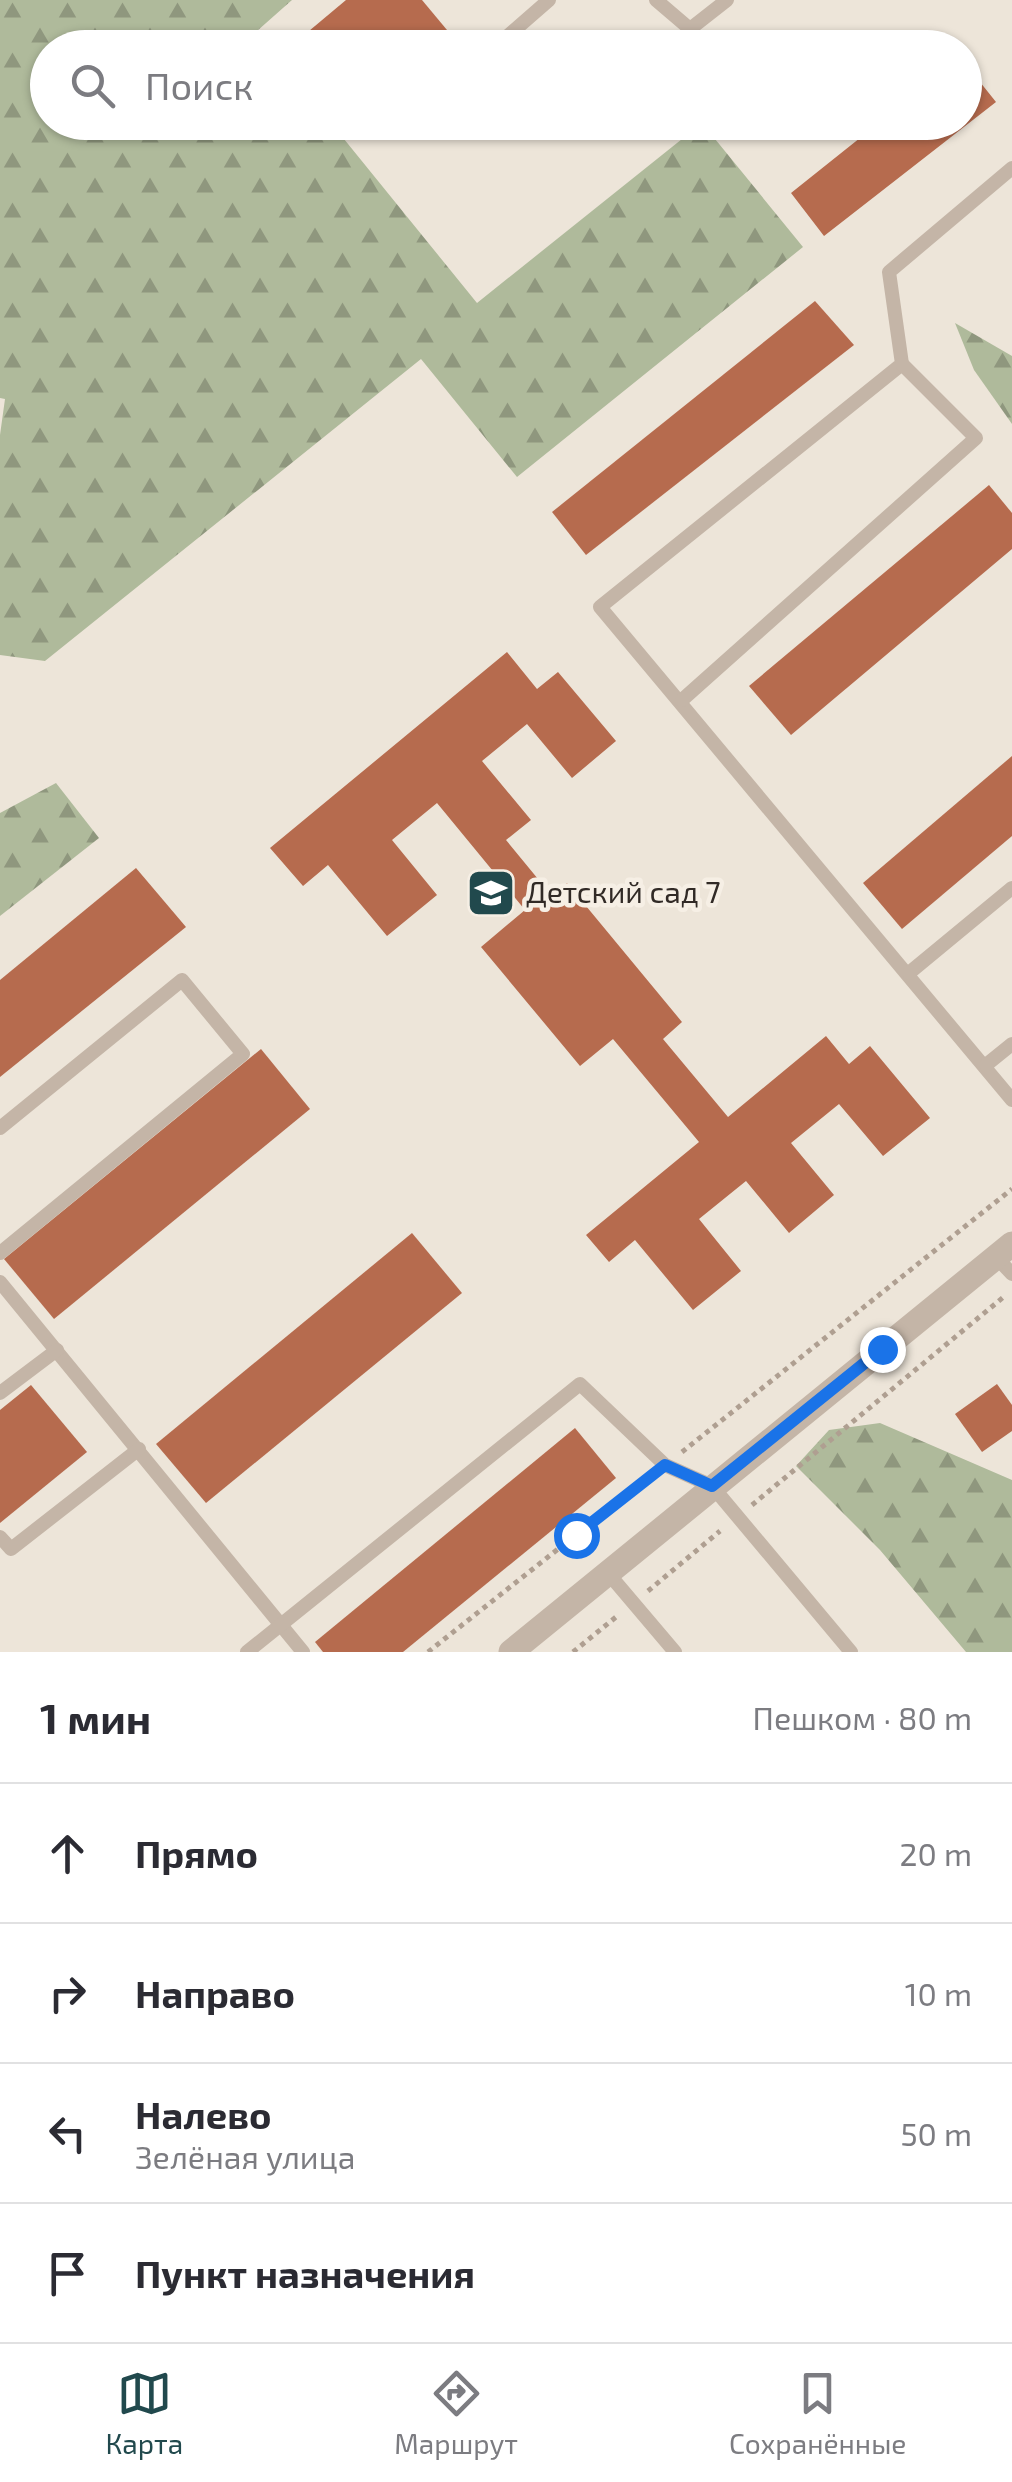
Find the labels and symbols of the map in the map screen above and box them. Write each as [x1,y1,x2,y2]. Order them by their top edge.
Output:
school or university icon: Детский сад 7 [465,867,517,919]
place label: Детский сад 7 [526,873,721,909]
route end [860,1327,906,1373]
route start [554,1513,600,1559]

